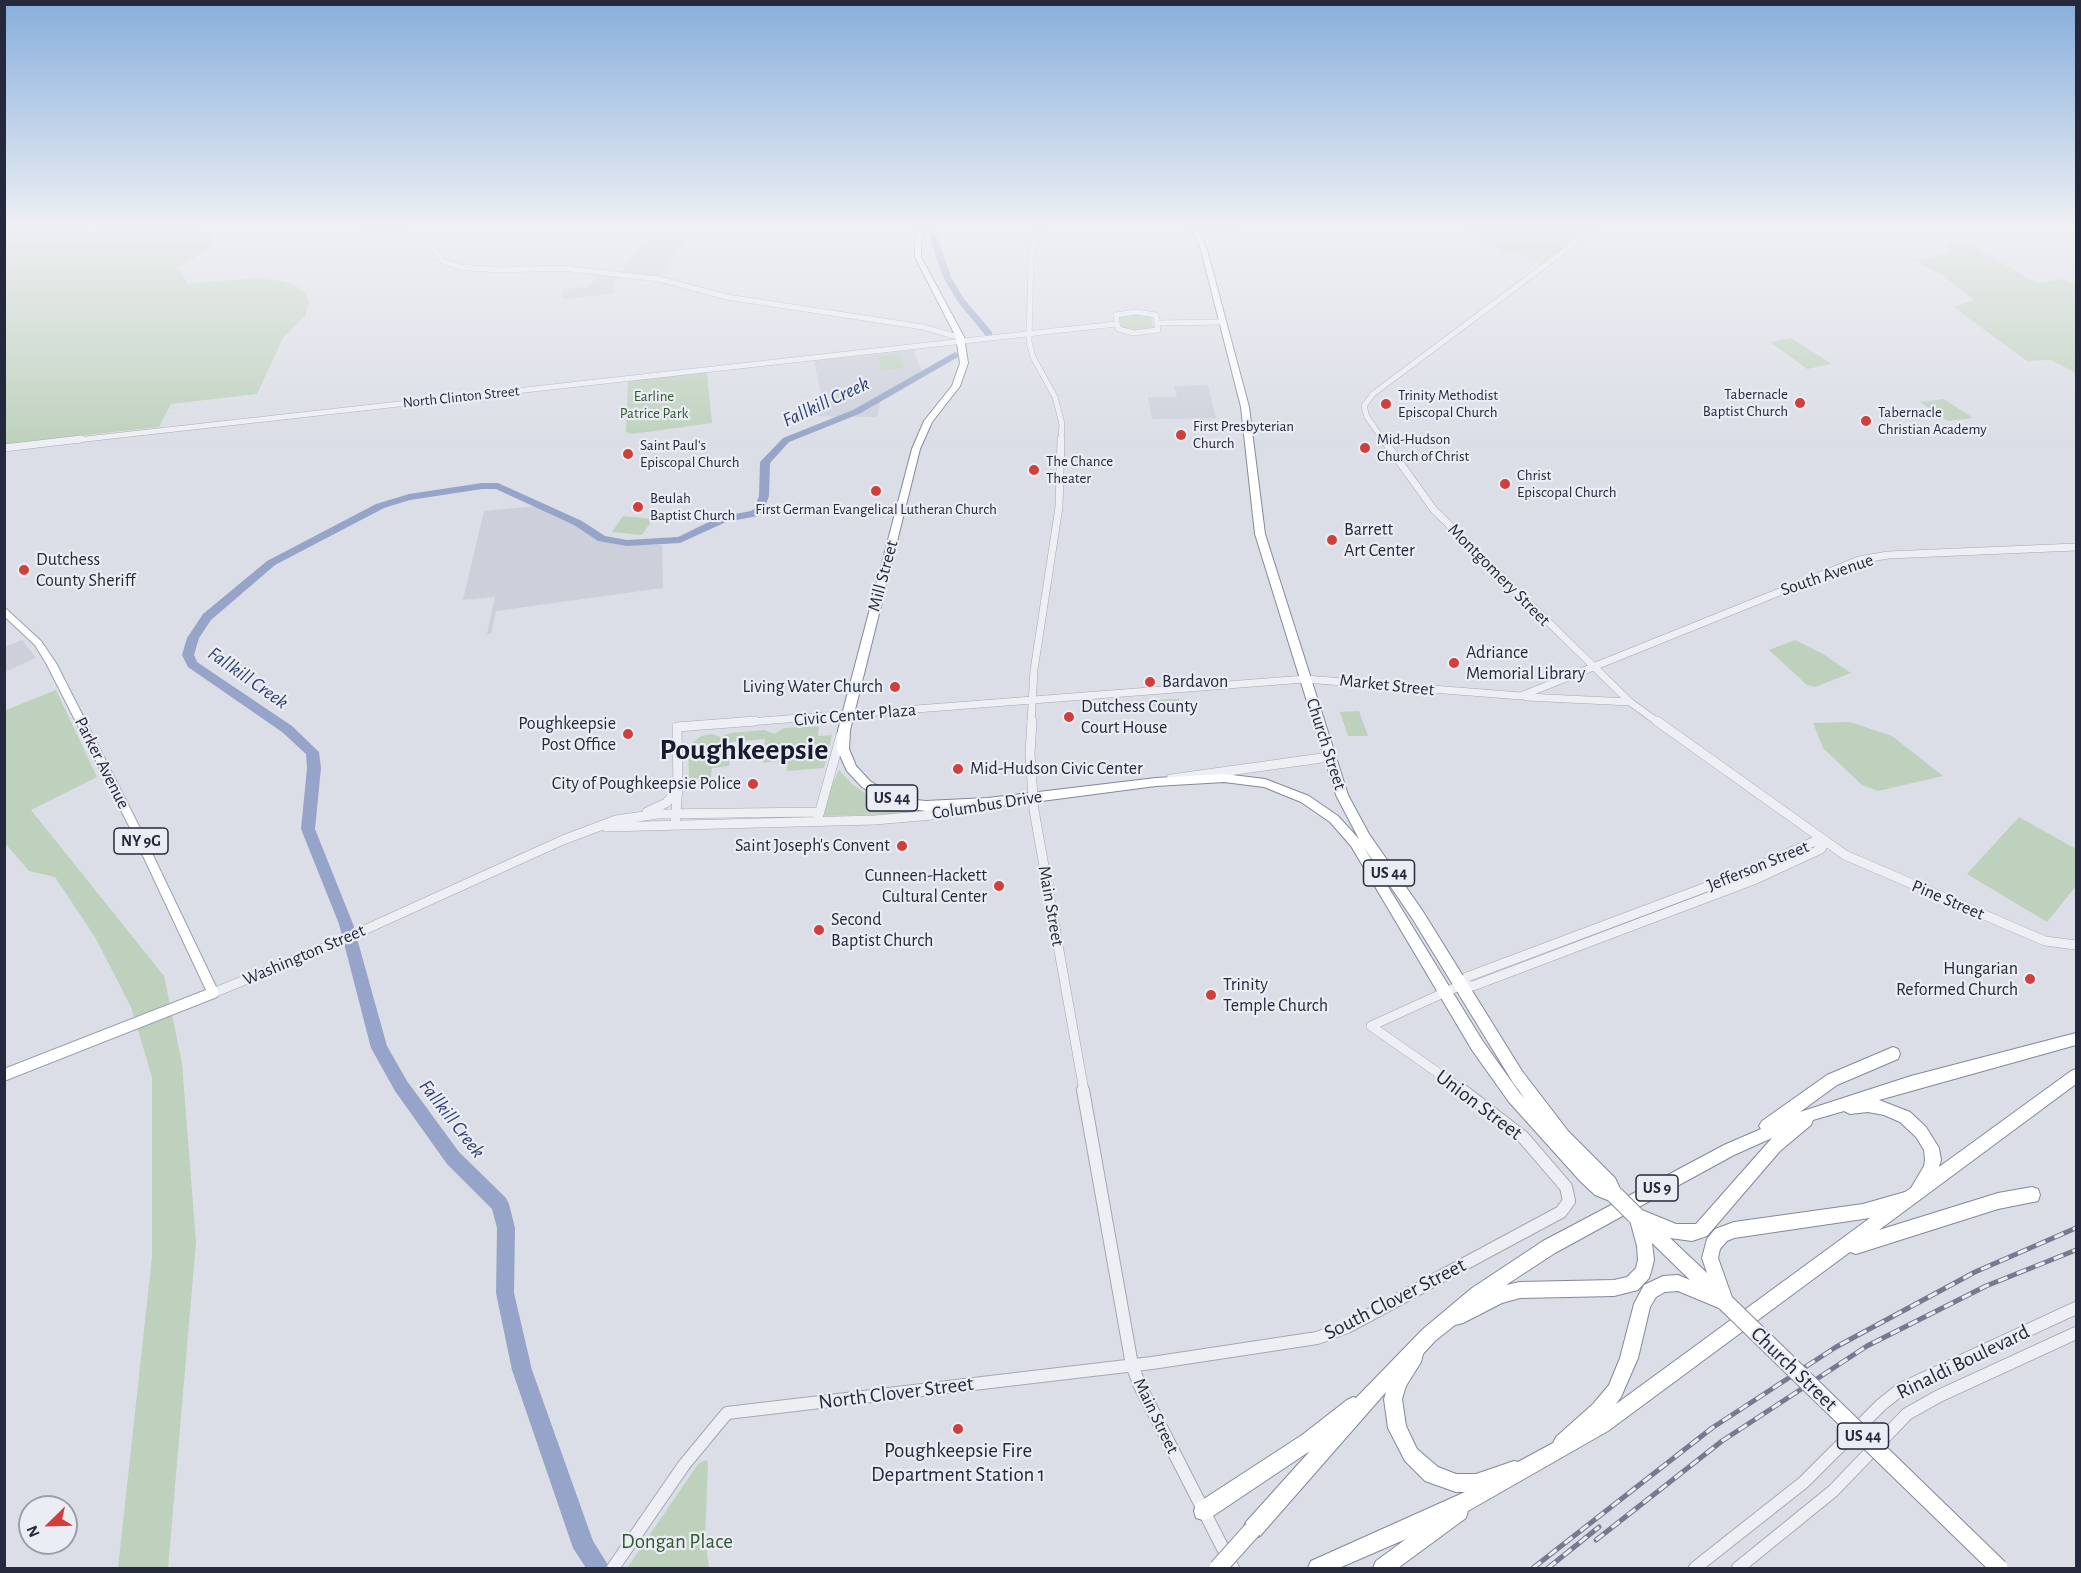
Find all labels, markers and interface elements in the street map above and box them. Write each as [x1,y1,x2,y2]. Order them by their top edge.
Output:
water label: Fallkill Creek [779,371,873,433]
street label: North Clinton Street [402,382,520,412]
place label: Tabernacle Baptist Church [1703,385,1788,420]
place label: Trinity Methodist Episcopal Church [1398,386,1498,421]
park label: Earline Patrice Park [620,387,688,422]
marker: Tabernacle Baptist Church [1793,396,1807,410]
marker: Trinity Methodist Episcopal Church [1379,397,1393,411]
place label: Tabernacle Christian Academy [1878,403,1987,438]
marker: Tabernacle Christian Academy [1859,414,1873,428]
place label: First Presbyterian Church [1193,417,1294,452]
marker: First Presbyterian Church [1174,428,1188,442]
place label: Mid-Hudson Church of Christ [1377,430,1469,465]
place label: Saint Paul's Episcopal Church [640,436,739,471]
marker: Mid-Hudson Church of Christ [1358,441,1372,455]
marker: Saint Paul's Episcopal Church [621,447,635,461]
place label: The Chance Theater [1046,452,1113,487]
marker: The Chance Theater [1027,463,1041,477]
place label: Christ Episcopal Church [1517,466,1616,501]
marker: Christ Episcopal Church [1498,477,1512,491]
marker: First German Evangelical Lutheran Church [869,484,883,498]
place label: Beulah Baptist Church [650,489,735,524]
marker: Beulah Baptist Church [631,500,645,514]
place label: First German Evangelical Lutheran Church [755,500,997,518]
place label: Barrett Art Center [1344,519,1415,562]
street label: Montgomery Street [1443,519,1555,631]
marker: Barrett Art Center [1325,533,1339,547]
street label: Mill Street [863,538,903,614]
place label: Dutchess County Sheriff [36,549,136,592]
street label: South Avenue [1778,549,1876,601]
marker: Dutchess County Sheriff [17,563,31,577]
water label: Fallkill Creek [203,641,293,715]
place label: Adriance Memorial Library [1466,642,1586,684]
marker: Adriance Memorial Library [1447,656,1461,670]
street label: Market Street [1338,669,1436,701]
place label: Bardavon [1162,671,1228,693]
marker: Bardavon [1143,675,1157,689]
place label: Living Water Church [742,676,883,698]
marker: Living Water Church [888,680,902,694]
street label: Church Street [1301,695,1351,793]
place label: Dutchess County Court House [1081,696,1198,738]
street label: Civic Center Plaza [793,699,917,731]
marker: Dutchess County Court House [1062,710,1076,724]
street label: Parker Avenue [70,713,134,813]
place label: Poughkeepsie Post Office [518,713,616,756]
marker: Poughkeepsie Post Office [621,727,635,741]
district label: Poughkeepsie [660,732,828,768]
place label: Mid-Hudson Civic Center [970,758,1143,780]
marker: Mid-Hudson Civic Center [951,762,965,776]
place label: City of Poughkeepsie Police [552,773,741,795]
marker: City of Poughkeepsie Police [746,777,760,791]
road number: US 44 [866,785,918,811]
street label: Columbus Drive [930,786,1044,824]
road number: NY 9G [114,828,168,854]
place label: Saint Joseph's Convent [735,835,890,857]
street label: Jefferson Street [1704,836,1812,896]
marker: Saint Joseph's Convent [895,839,909,853]
road number: US 44 [1364,860,1414,886]
street label: Main Street [1033,864,1069,948]
place label: Cunneen-Hackett Cultural Center [865,865,987,908]
street label: Pine Street [1909,875,1987,925]
marker: Cunneen-Hackett Cultural Center [992,879,1006,893]
place label: Second Baptist Church [831,909,933,952]
street label: Washington Street [240,920,368,990]
marker: Second Baptist Church [812,923,826,937]
place label: Hungarian Reformed Church [1896,958,2018,1000]
marker: Hungarian Reformed Church [2023,972,2037,986]
place label: Trinity Temple Church [1223,974,1328,1016]
marker: Trinity Temple Church [1204,988,1218,1002]
street label: Union Street [1430,1064,1528,1146]
water label: Fallkill Creek [414,1075,490,1163]
road number: US 9 [1636,1175,1678,1201]
street label: South Clover Street [1320,1252,1470,1346]
street label: Rinaldi Boulevard [1893,1319,2033,1405]
street label: Church Street [1745,1321,1843,1417]
street label: North Clover Street [817,1371,975,1415]
street label: Main Street [1128,1375,1184,1457]
marker: Poughkeepsie Fire Department Station 1 [951,1422,965,1436]
road number: US 44 [1838,1423,1888,1449]
place label: Poughkeepsie Fire Department Station 1 [871,1438,1045,1488]
north arrow [18,1495,78,1555]
text: N [24,1523,43,1539]
park label: Dongan Place [621,1529,733,1555]

